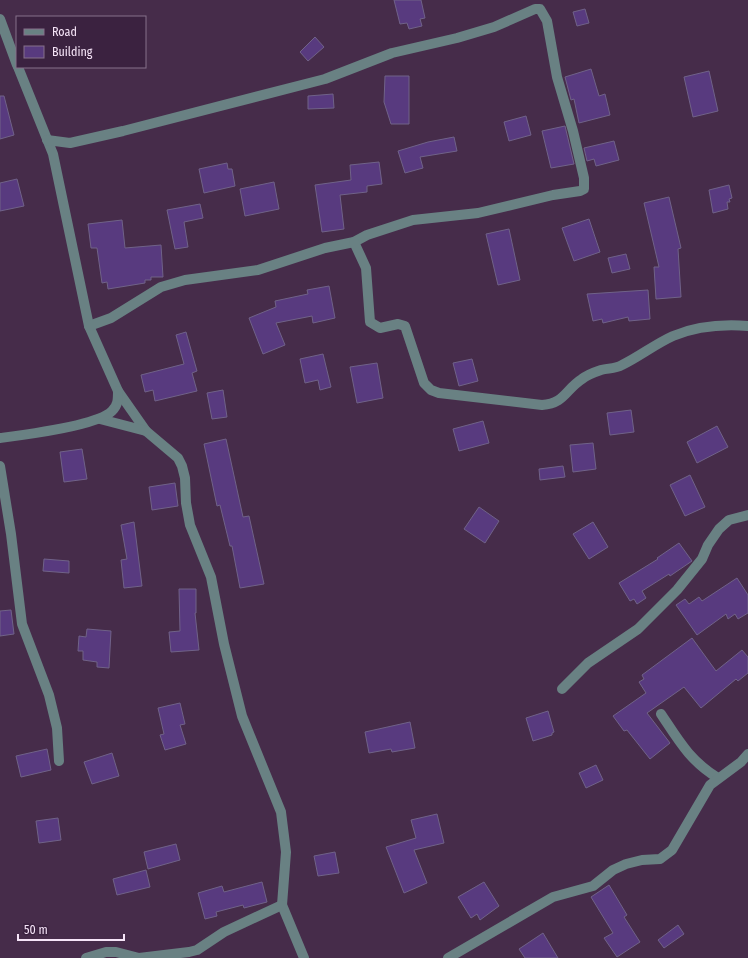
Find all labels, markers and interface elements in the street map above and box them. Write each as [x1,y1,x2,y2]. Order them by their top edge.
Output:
legend [16,16,146,68]
text: Road [52,25,77,39]
text: Building [52,45,93,59]
scale bar [18,916,124,942]
text: 50 m [24,923,48,937]

